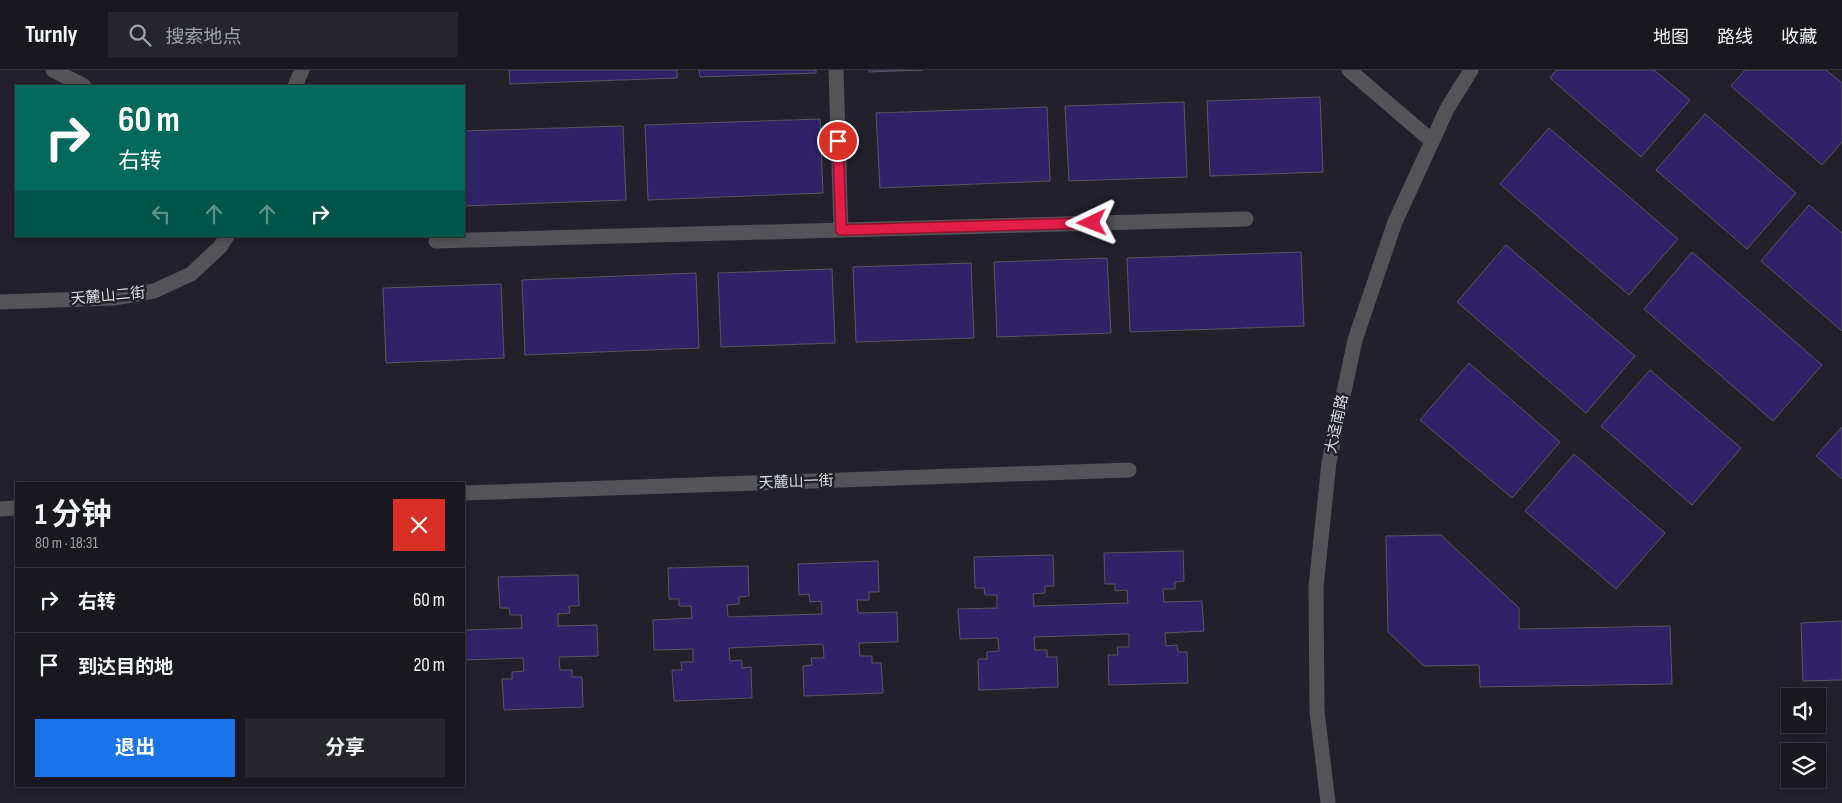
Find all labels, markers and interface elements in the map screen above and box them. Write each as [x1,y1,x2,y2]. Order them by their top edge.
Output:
search box [108,12,458,57]
text: Turnly [25,20,78,49]
icon: search [126,21,154,49]
text: 搜索地点 [166,26,242,49]
text: 地图 [1653,27,1689,48]
text: 路线 [1717,27,1753,48]
text: 收藏 [1781,27,1817,48]
text: 60 m [118,99,180,142]
icon: right [35,105,100,170]
pin [817,120,859,162]
icon: arrive [824,127,852,155]
text: 右转 [118,148,162,175]
position arrow [1065,196,1117,248]
icon: left [147,200,175,228]
icon: ahead [200,200,228,228]
icon: ahead [253,200,281,228]
icon: right [306,200,334,228]
street label: 天麓山二街 [70,283,146,309]
street label: 大迳南路 [1321,393,1353,455]
street label: 天麓山一街 [758,471,834,493]
text: 1 分钟 [35,497,111,533]
button: close [393,499,445,551]
text: 80 m · 18:31 [35,534,98,553]
icon: right [35,586,63,614]
text: 60 m [413,589,445,612]
text: 右转 [78,591,116,614]
icon: arrive [35,651,63,679]
text: 20 m [413,654,445,677]
text: 到达目的地 [78,656,173,679]
map controls [1781,688,1826,788]
button: sound [1781,688,1826,733]
button: 退出 [35,719,235,777]
button: 分享 [245,719,445,777]
button: layers [1781,743,1826,788]

